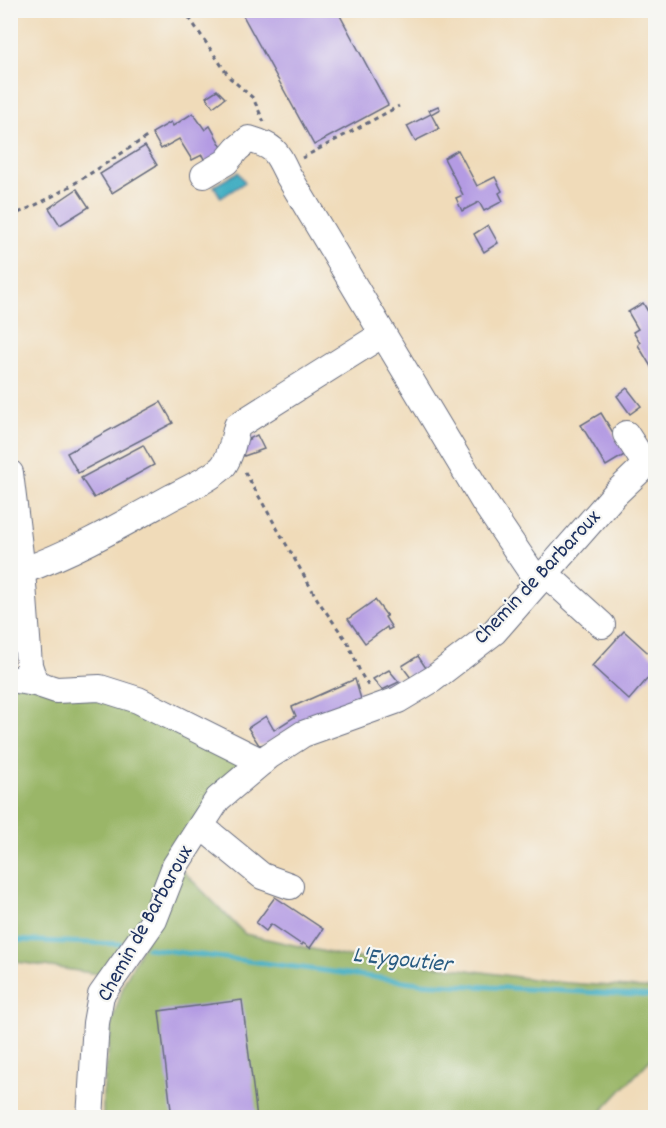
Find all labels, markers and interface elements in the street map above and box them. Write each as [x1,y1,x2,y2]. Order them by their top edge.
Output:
street label: Chemin de Barbaroux [467,504,609,652]
street label: Chemin de Barbaroux [90,840,202,1008]
water label: L'Eygoutier [351,939,456,983]

